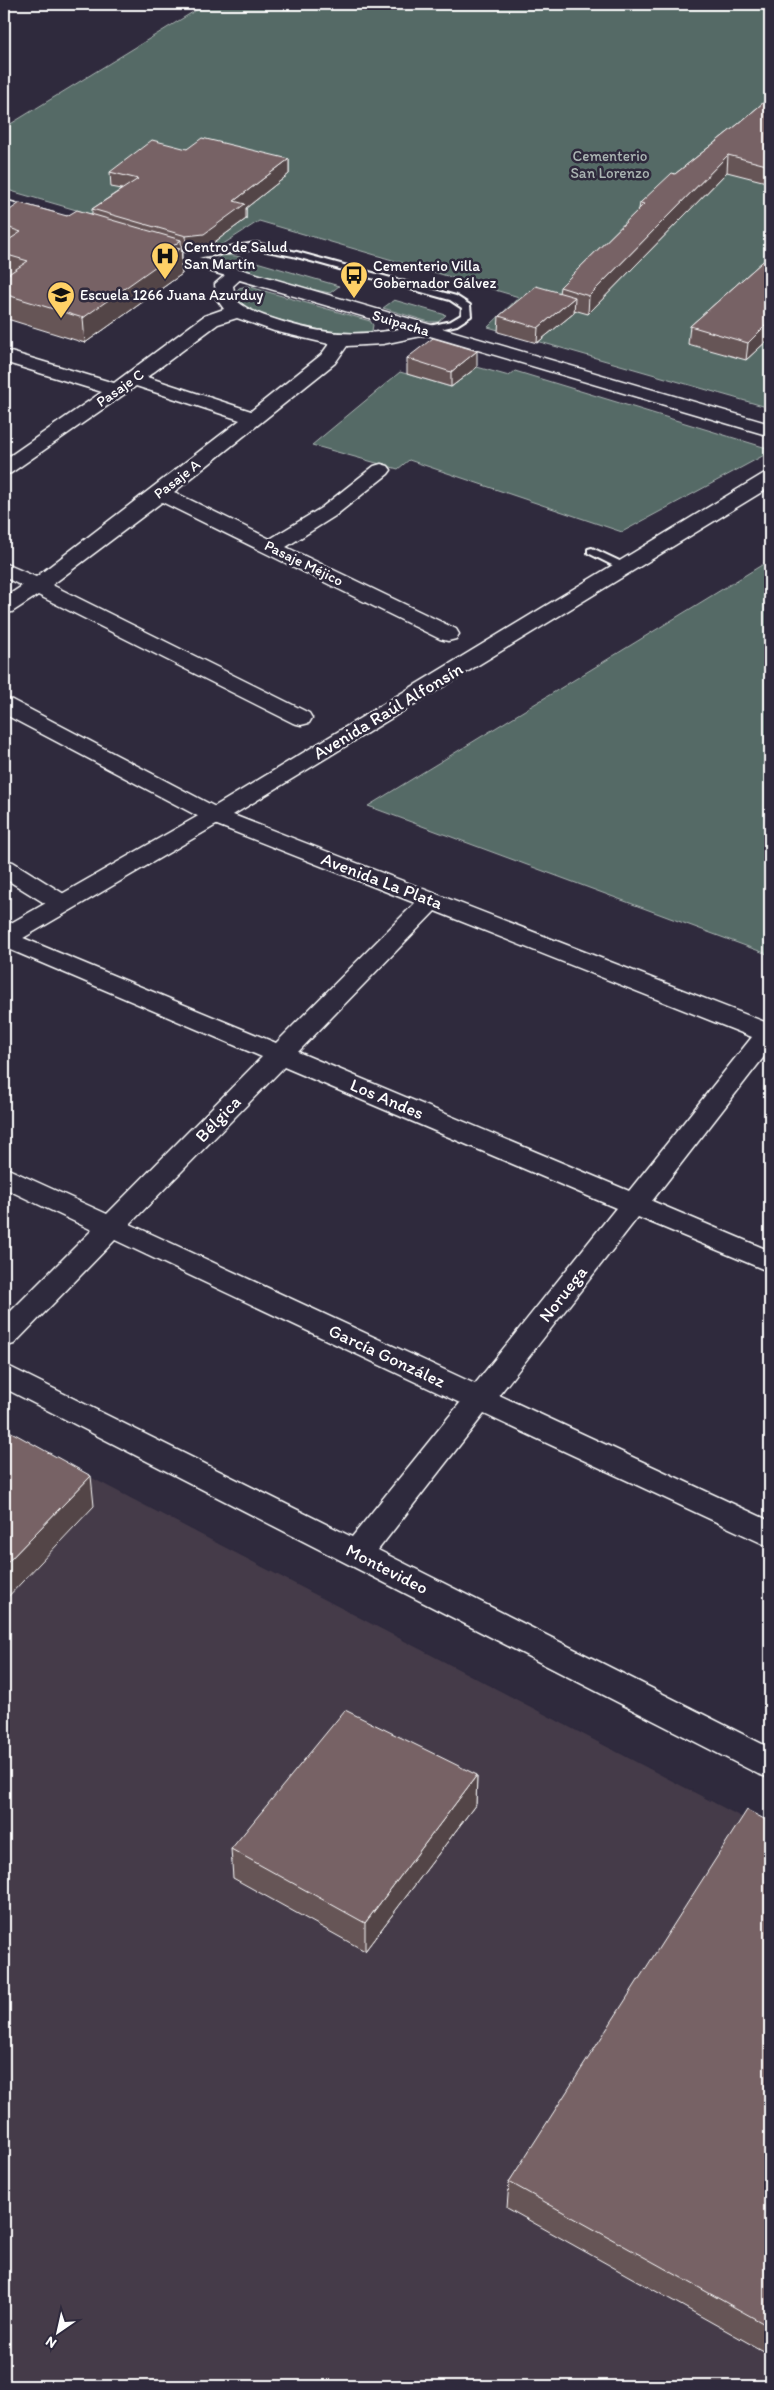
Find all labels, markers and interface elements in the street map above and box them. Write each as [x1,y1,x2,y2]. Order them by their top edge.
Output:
park label: Cementerio San Lorenzo [570,147,650,182]
place label: Centro de Salud San Martín [184,238,288,273]
hospital icon: Centro de Salud San Martín [150,241,180,280]
place label: Cementerio Villa Gobernador Gálvez [373,257,496,292]
bus stop icon: Cementerio Villa Gobernador Gálvez [339,260,369,299]
school or university icon: Escuela 1266 Juana Azurduy [46,280,76,319]
place label: Escuela 1266 Juana Azurduy [80,286,263,304]
street label: Suipacha [370,306,432,340]
street label: Pasaje C [93,365,148,411]
street label: Pasaje A [150,455,204,503]
street label: Pasaje Méjico [262,536,346,590]
street label: Avenida Raúl Alfonsín [309,658,467,764]
street label: Avenida La Plata [318,848,446,915]
street label: Los Andes [347,1074,427,1124]
street label: Bélgica [191,1091,246,1147]
street label: Noruega [534,1261,592,1327]
street label: García González [325,1319,449,1393]
street label: Montevideo [342,1539,432,1599]
north arrow [32,2308,82,2358]
text: N [42,2333,60,2352]

